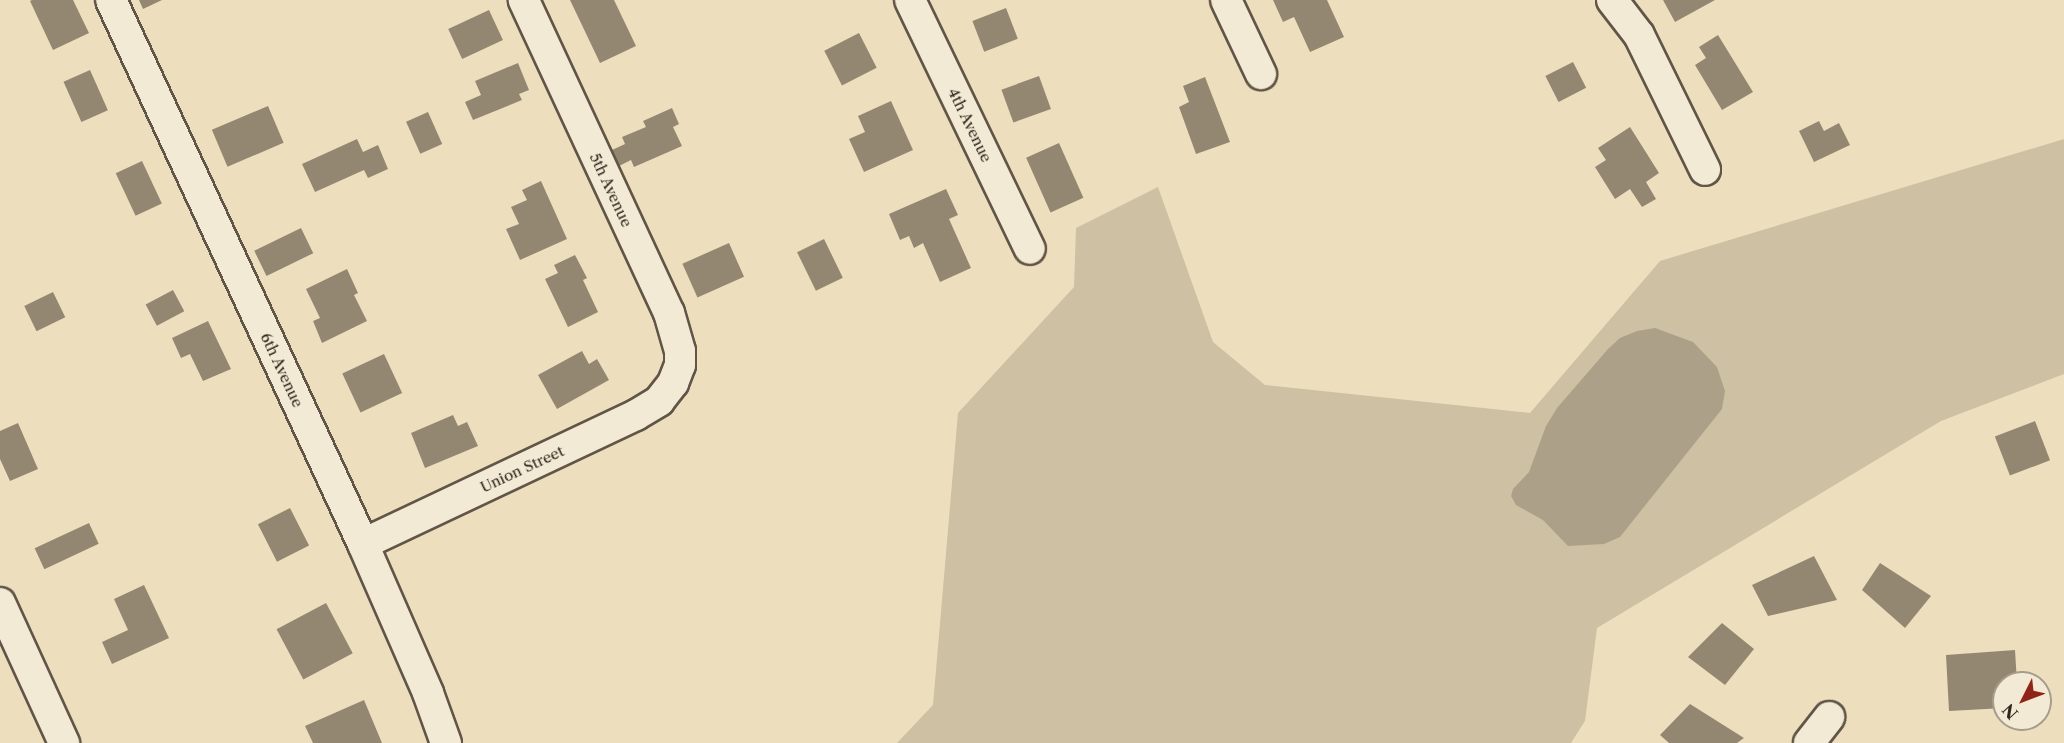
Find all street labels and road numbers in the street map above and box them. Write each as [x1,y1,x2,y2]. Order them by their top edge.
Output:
street label: 4th Avenue [944,85,996,165]
street label: 5th Avenue [586,150,636,230]
street label: 6th Avenue [257,330,307,410]
street label: Union Street [477,442,567,496]

